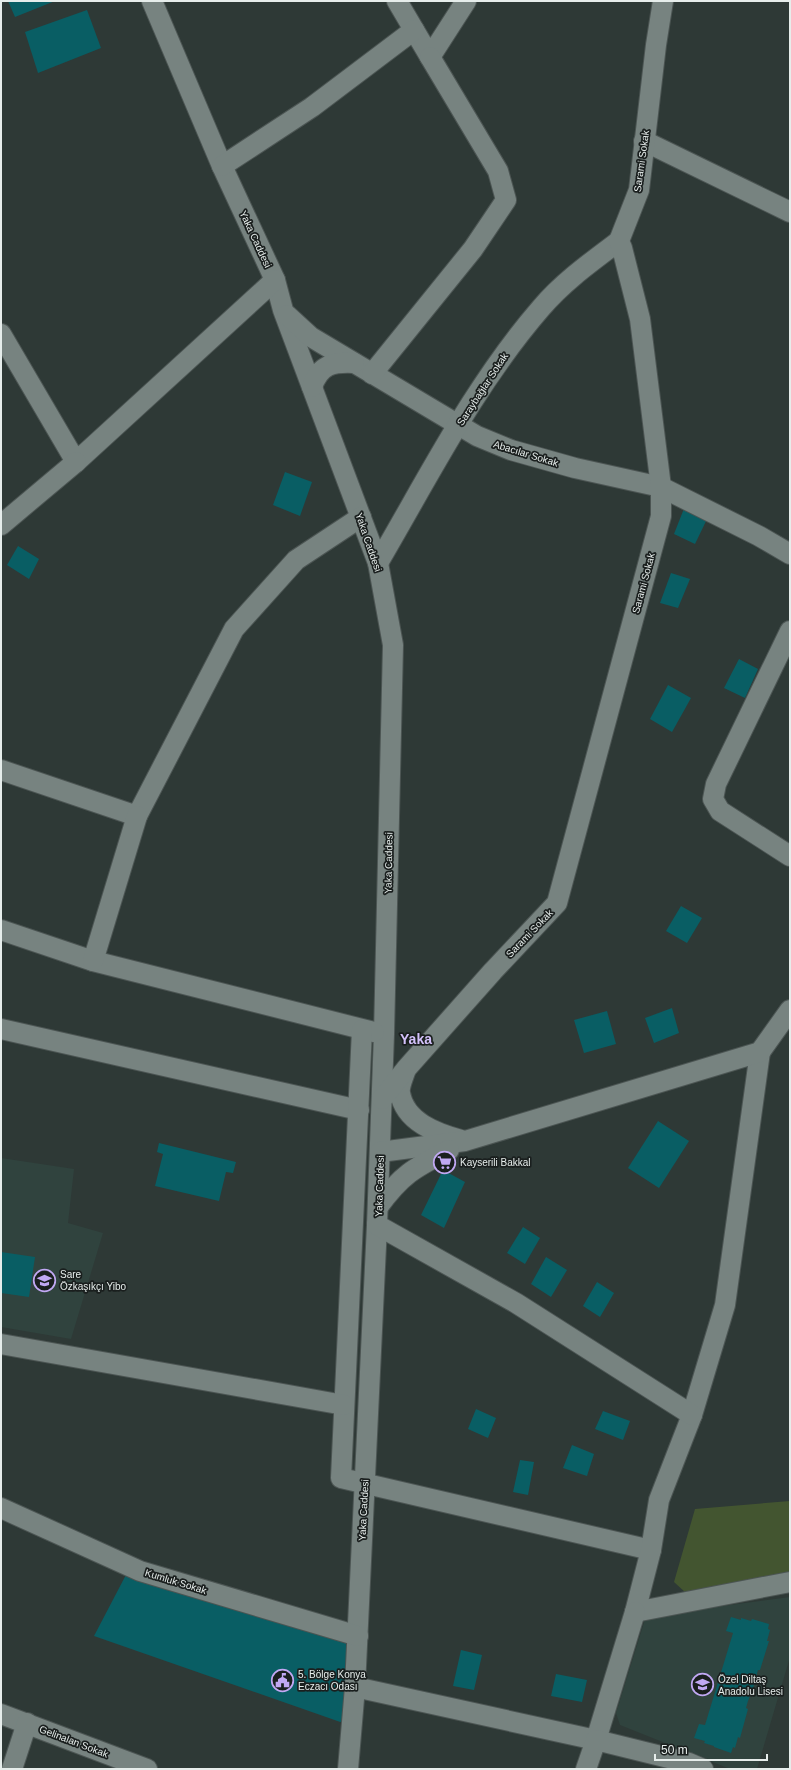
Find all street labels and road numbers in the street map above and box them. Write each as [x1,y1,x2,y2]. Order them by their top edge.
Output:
street label: Sarami Sokak [632,128,651,193]
street label: Yaka Caddesi [238,209,274,269]
street label: Saraybağlar Sokak [455,350,511,428]
street label: Abacılar Sokak [492,438,561,469]
street label: Yaka Caddesi [353,511,384,573]
street label: Sarami Sokak [630,551,657,615]
street label: Yaka Caddesi [382,832,395,894]
street label: Sarami Sokak [504,906,556,960]
street label: Yaka Caddesi [373,1155,386,1217]
street label: Yaka Caddesi [356,1479,371,1541]
street label: Kumluk Sokak [144,1567,209,1596]
street label: Gelinalan Sokak [38,1723,111,1760]

